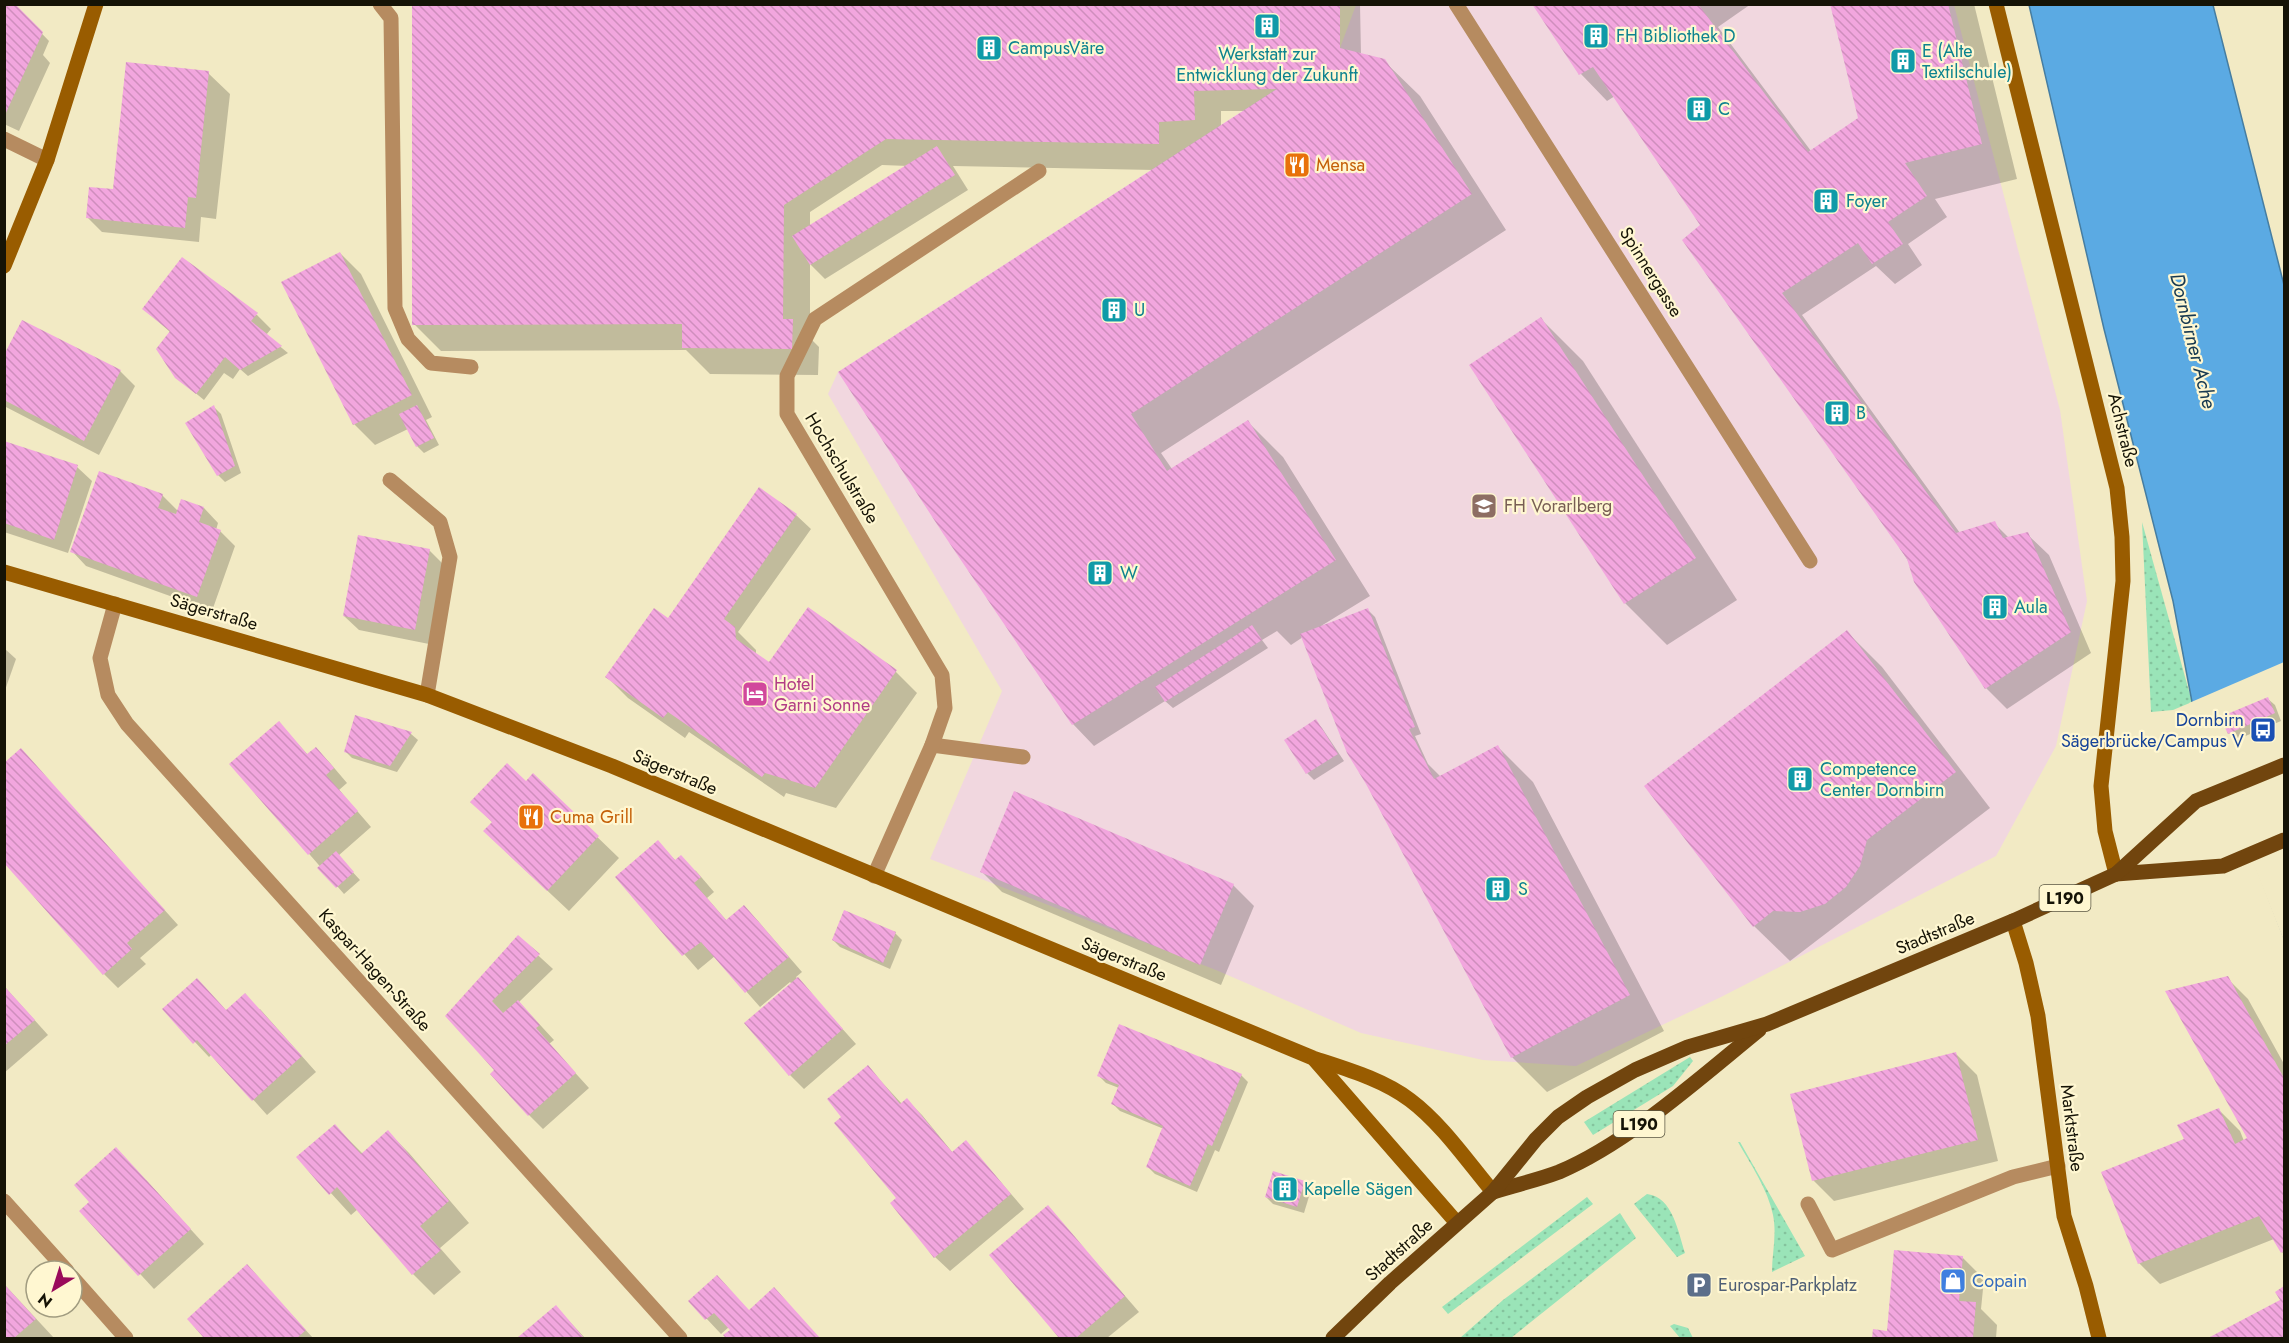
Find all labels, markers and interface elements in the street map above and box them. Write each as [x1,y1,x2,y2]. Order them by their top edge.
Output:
building icon: Werkstatt zur Entwicklung der Zukunft [1252,11,1282,41]
building icon: FH Bibliothek D [1581,21,1611,51]
place label: FH Bibliothek D [1616,23,1736,49]
building icon: CampusVäre [974,33,1004,63]
place label: CampusVäre [1008,35,1104,61]
place label: E (Alte Textilschule) [1922,38,2012,85]
place label: Werkstatt zur Entwicklung der Zukunft [1176,41,1359,88]
building icon: E (Alte Textilschule) [1888,46,1918,76]
building icon: C [1684,94,1714,124]
place label: C [1718,96,1730,122]
restaurant icon: Mensa [1282,150,1312,180]
place label: Mensa [1316,152,1365,178]
building icon: Foyer [1811,186,1841,216]
place label: Foyer [1846,188,1888,214]
street label: Spinnergasse [1613,222,1689,322]
water label: Dornbirner Ache [2162,270,2224,412]
building icon: U [1099,295,1129,325]
place label: U [1134,297,1145,323]
street label: Achstraße [2101,390,2145,470]
building icon: B [1822,398,1852,428]
place label: B [1856,400,1866,426]
street label: Hochschulstraße [799,408,885,528]
school or university icon: FH Vorarlberg [1469,491,1499,521]
place label: FH Vorarlberg [1504,493,1612,519]
building icon: W [1085,558,1115,588]
place label: W [1120,560,1138,586]
street label: Sägerstraße [167,587,261,637]
building icon: Aula [1980,592,2010,622]
place label: Aula [2014,594,2048,620]
place label: Hotel Garni Sonne [774,671,870,718]
hotel icon: Hotel Garni Sonne [740,679,770,709]
place label: Dornbirn Sägerbrücke/Campus V [2061,707,2244,754]
bus stop icon: Dornbirn Sägerbrücke/Campus V [2248,715,2278,745]
street label: Sägerstraße [628,742,722,802]
place label: Competence Center Dornbirn [1820,756,1944,803]
building icon: Competence Center Dornbirn [1785,764,1815,794]
restaurant icon: Cuma Grill [516,802,546,832]
place label: Cuma Grill [550,804,633,830]
building icon: S [1483,874,1513,904]
place label: S [1518,876,1528,902]
road number: L190 [2040,885,2090,911]
street label: Kaspar-Hagen-Straße [313,903,437,1037]
street label: Stadtstraße [1892,905,1978,961]
street label: Sägerstraße [1077,930,1171,988]
street label: Marktstraße [2054,1083,2090,1173]
road number: L190 [1614,1111,1664,1137]
building icon: Kapelle Sägen [1270,1174,1300,1204]
place label: Kapelle Sägen [1304,1176,1413,1202]
street label: Stadtstraße [1359,1212,1439,1288]
north arrow [24,1259,84,1319]
shop icon: Copain [1938,1266,1968,1296]
place label: Copain [1972,1268,2027,1294]
parking icon: Eurospar-Parkplatz [1684,1270,1714,1300]
place label: Eurospar-Parkplatz [1718,1272,1858,1298]
text: N [33,1287,57,1313]

